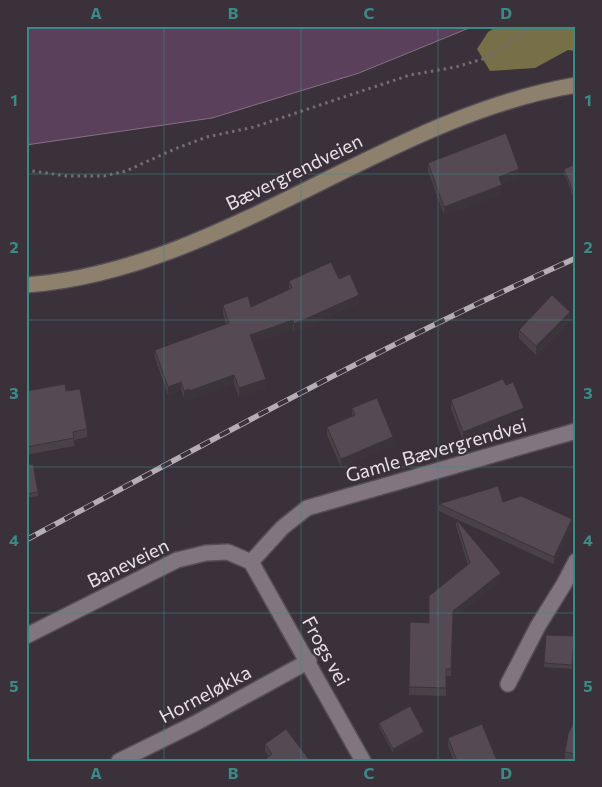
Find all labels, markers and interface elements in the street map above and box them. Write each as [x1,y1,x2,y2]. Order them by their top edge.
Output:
text: A [90,3,102,22]
text: B [228,3,239,22]
text: C [364,3,375,22]
text: D [500,3,512,22]
text: 1 [10,90,18,109]
text: 1 [584,90,592,109]
street label: Bævergrendveien [222,129,366,215]
text: 2 [9,237,19,256]
text: 2 [583,237,593,256]
text: 3 [9,383,19,402]
text: 3 [583,383,593,402]
street label: Gamle Bævergrendvei [343,413,529,486]
text: 4 [9,530,19,549]
text: 4 [583,530,593,549]
street label: Baneveien [83,533,172,592]
street label: Frogs vei [298,612,355,690]
street label: Horneløkka [155,660,255,727]
text: 5 [9,676,19,695]
text: 5 [583,676,593,695]
text: A [90,763,102,782]
text: B [228,763,239,782]
text: C [364,763,375,782]
text: D [500,763,512,782]

